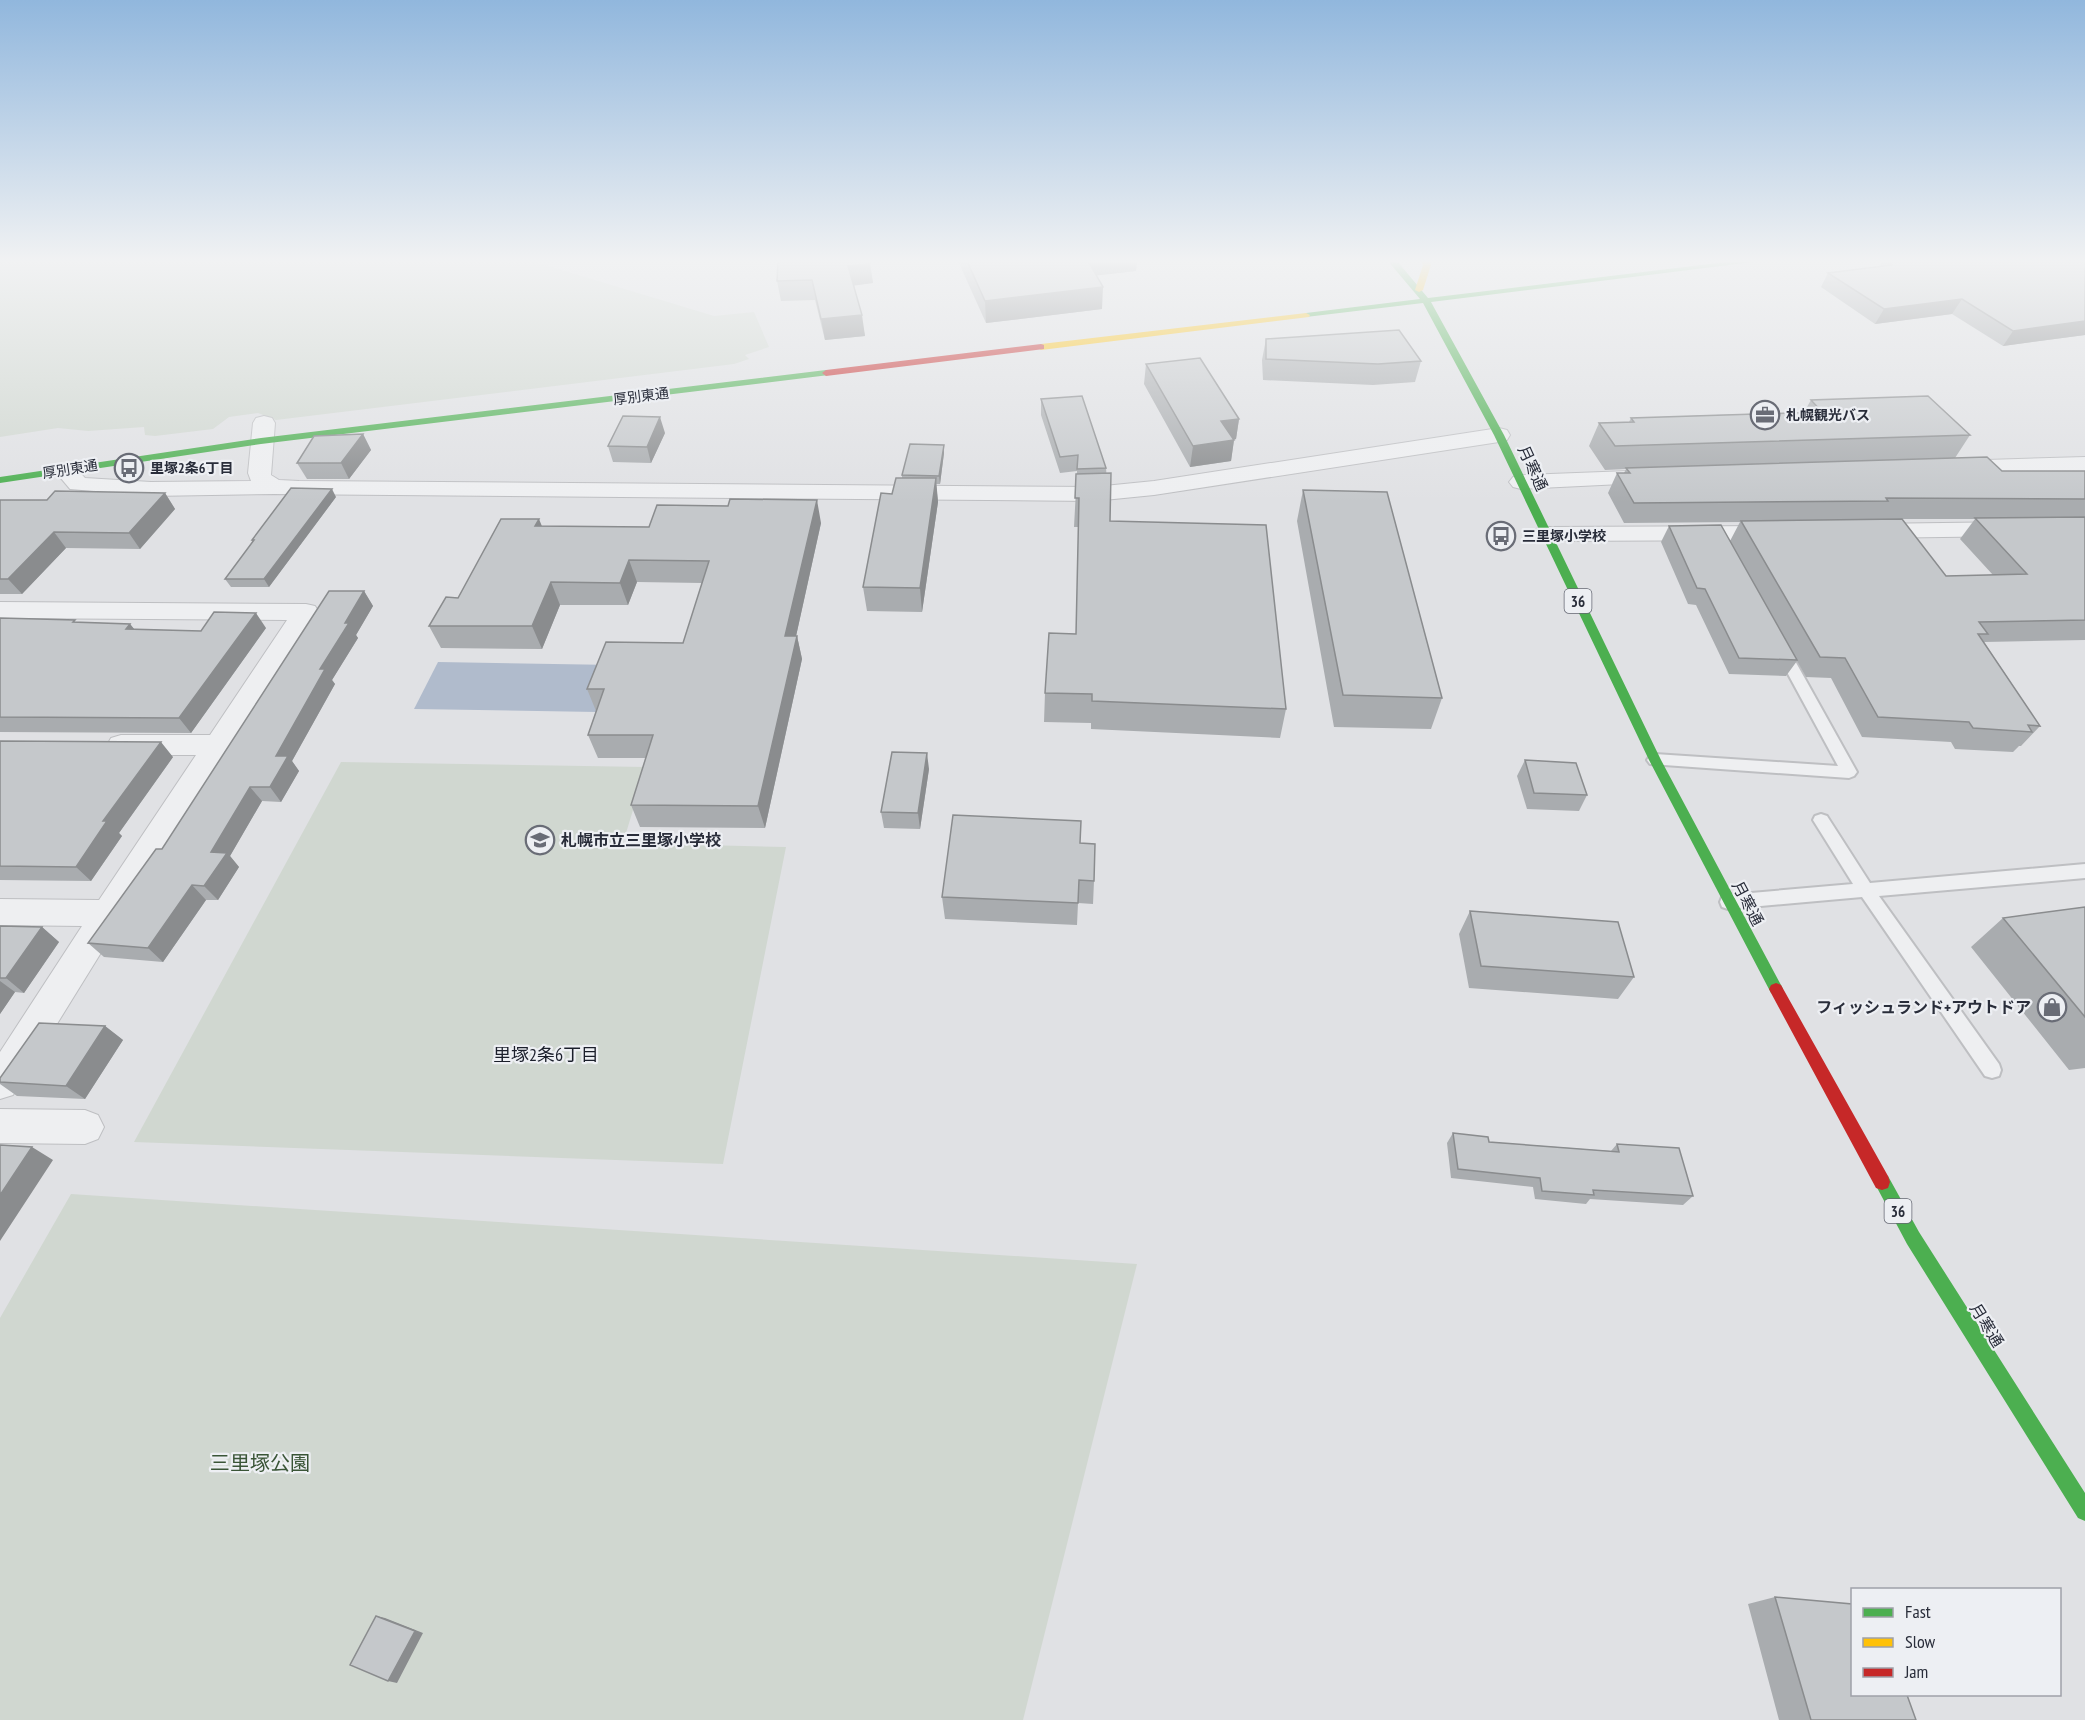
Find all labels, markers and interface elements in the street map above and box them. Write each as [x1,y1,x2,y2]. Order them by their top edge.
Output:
street label: 厚別東通 [612,384,670,408]
office icon: 札幌観光バス [1749,399,1781,431]
place label: 札幌観光バス [1786,406,1870,424]
street label: 月寒通 [1514,442,1552,494]
bus stop icon: 里塚2条6丁目 [113,452,145,484]
street label: 厚別東通 [41,456,99,482]
place label: 里塚2条6丁目 [150,459,233,477]
bus stop icon: 三里塚小学校 [1485,520,1517,552]
place label: 三里塚小学校 [1522,527,1606,545]
road number: 36 [1564,589,1592,613]
school or university icon: 札幌市立三里塚小学校 [524,824,556,856]
place label: 札幌市立三里塚小学校 [561,830,721,850]
street label: 月寒通 [1728,877,1768,929]
shop icon: フィッシュランド+アウトドア [2036,991,2068,1023]
place label: フィッシュランド+アウトドア [1816,997,2031,1017]
district label: 里塚2条6丁目 [493,1043,599,1066]
road number: 36 [1884,1199,1912,1223]
street label: 月寒通 [1966,1299,2008,1351]
park label: 三里塚公園 [210,1450,310,1476]
legend [1851,1588,2061,1696]
text: Fast [1905,1600,1931,1623]
text: Slow [1905,1630,1936,1653]
text: Jam [1904,1660,1928,1683]

